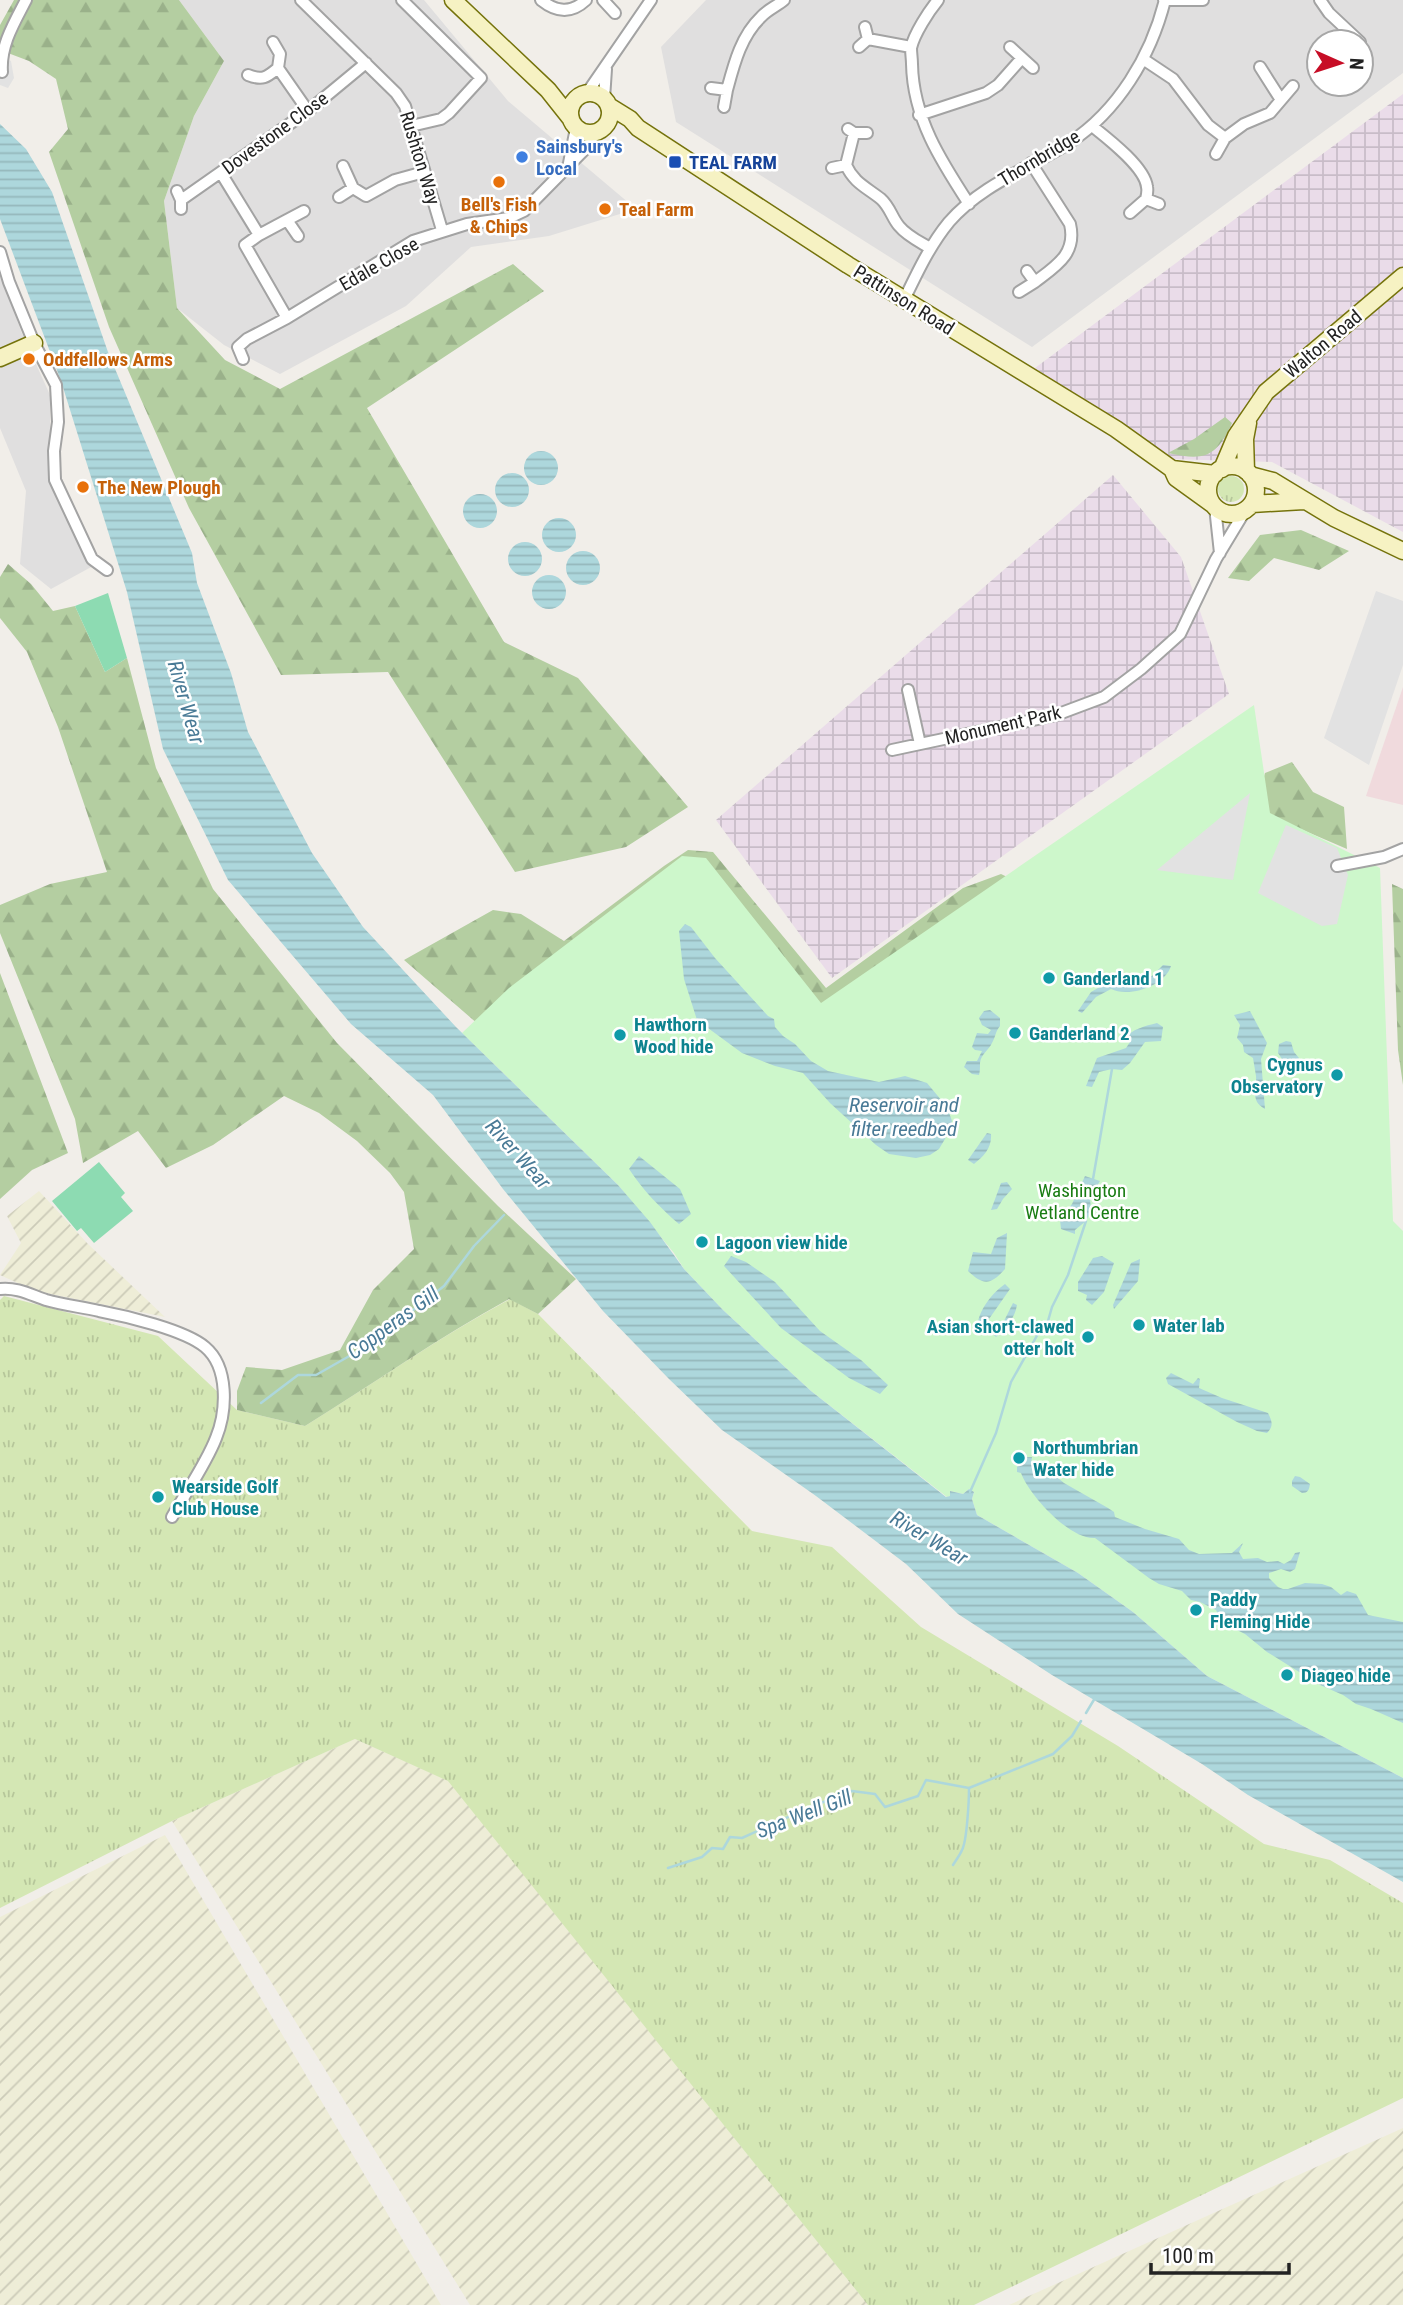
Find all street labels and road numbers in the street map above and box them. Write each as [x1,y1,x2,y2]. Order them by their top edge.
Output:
street label: Dovestone Close [217,87,333,179]
street label: Rushton Way [395,108,445,208]
street label: Thornbridge [994,125,1084,191]
street label: Edale Close [335,232,423,296]
street label: Pattinson Road [849,260,959,340]
street label: Walton Road [1279,305,1367,383]
street label: Monument Park [943,700,1064,750]

